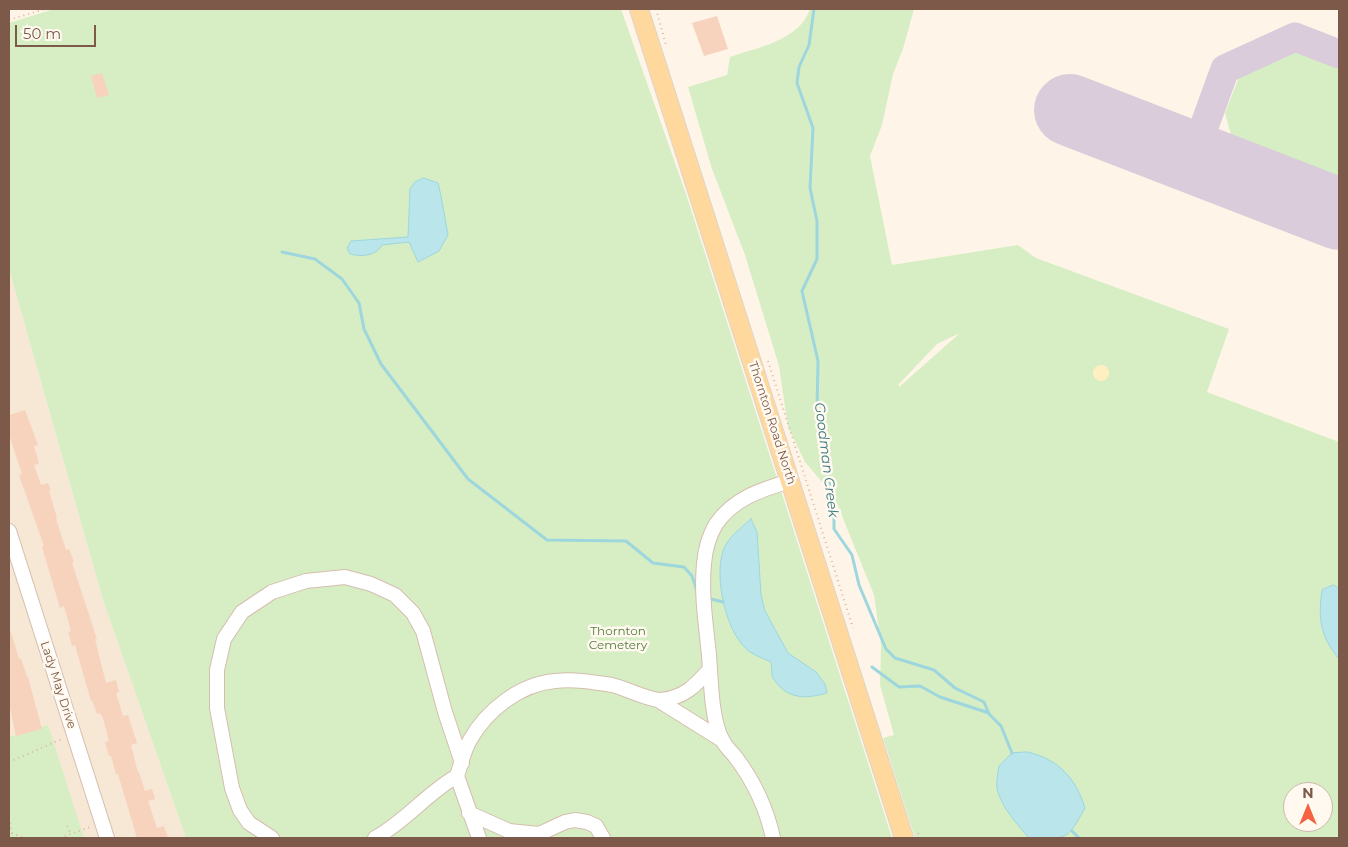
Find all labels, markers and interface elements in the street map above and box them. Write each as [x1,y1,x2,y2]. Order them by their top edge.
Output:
scale bar [18,15,99,47]
text: 50 m [23,24,61,43]
street label: Thornton Road North [745,360,799,486]
water label: Goodman Creek [811,401,841,519]
park label: Thornton Cemetery [589,624,647,652]
street label: Lady May Drive [37,639,79,731]
north arrow [1283,782,1333,832]
text: N [1302,784,1314,802]

